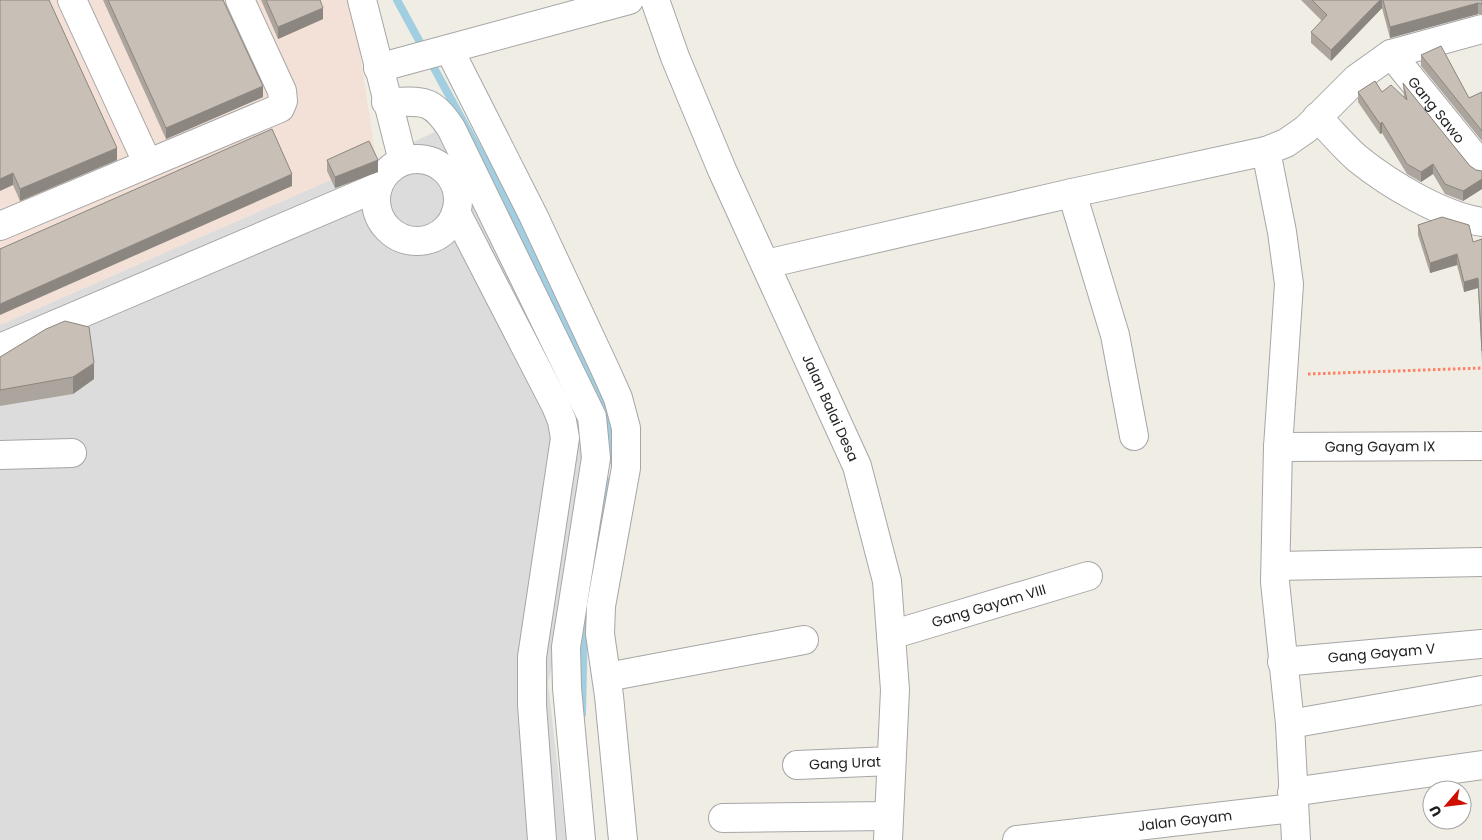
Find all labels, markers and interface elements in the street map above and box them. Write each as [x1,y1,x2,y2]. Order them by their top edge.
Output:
street label: Gang Sawo [1403,72,1470,148]
street label: Jalan Balai Desa [797,351,864,465]
street label: Gang Gayam IX [1325,436,1436,457]
street label: Gang Gayam VIII [929,579,1048,632]
street label: Gang Gayam V [1327,638,1437,668]
street label: Gang Urat [809,751,881,774]
north arrow [1422,780,1472,830]
text: U [1424,802,1447,820]
street label: Jalan Gayam [1137,805,1233,836]

